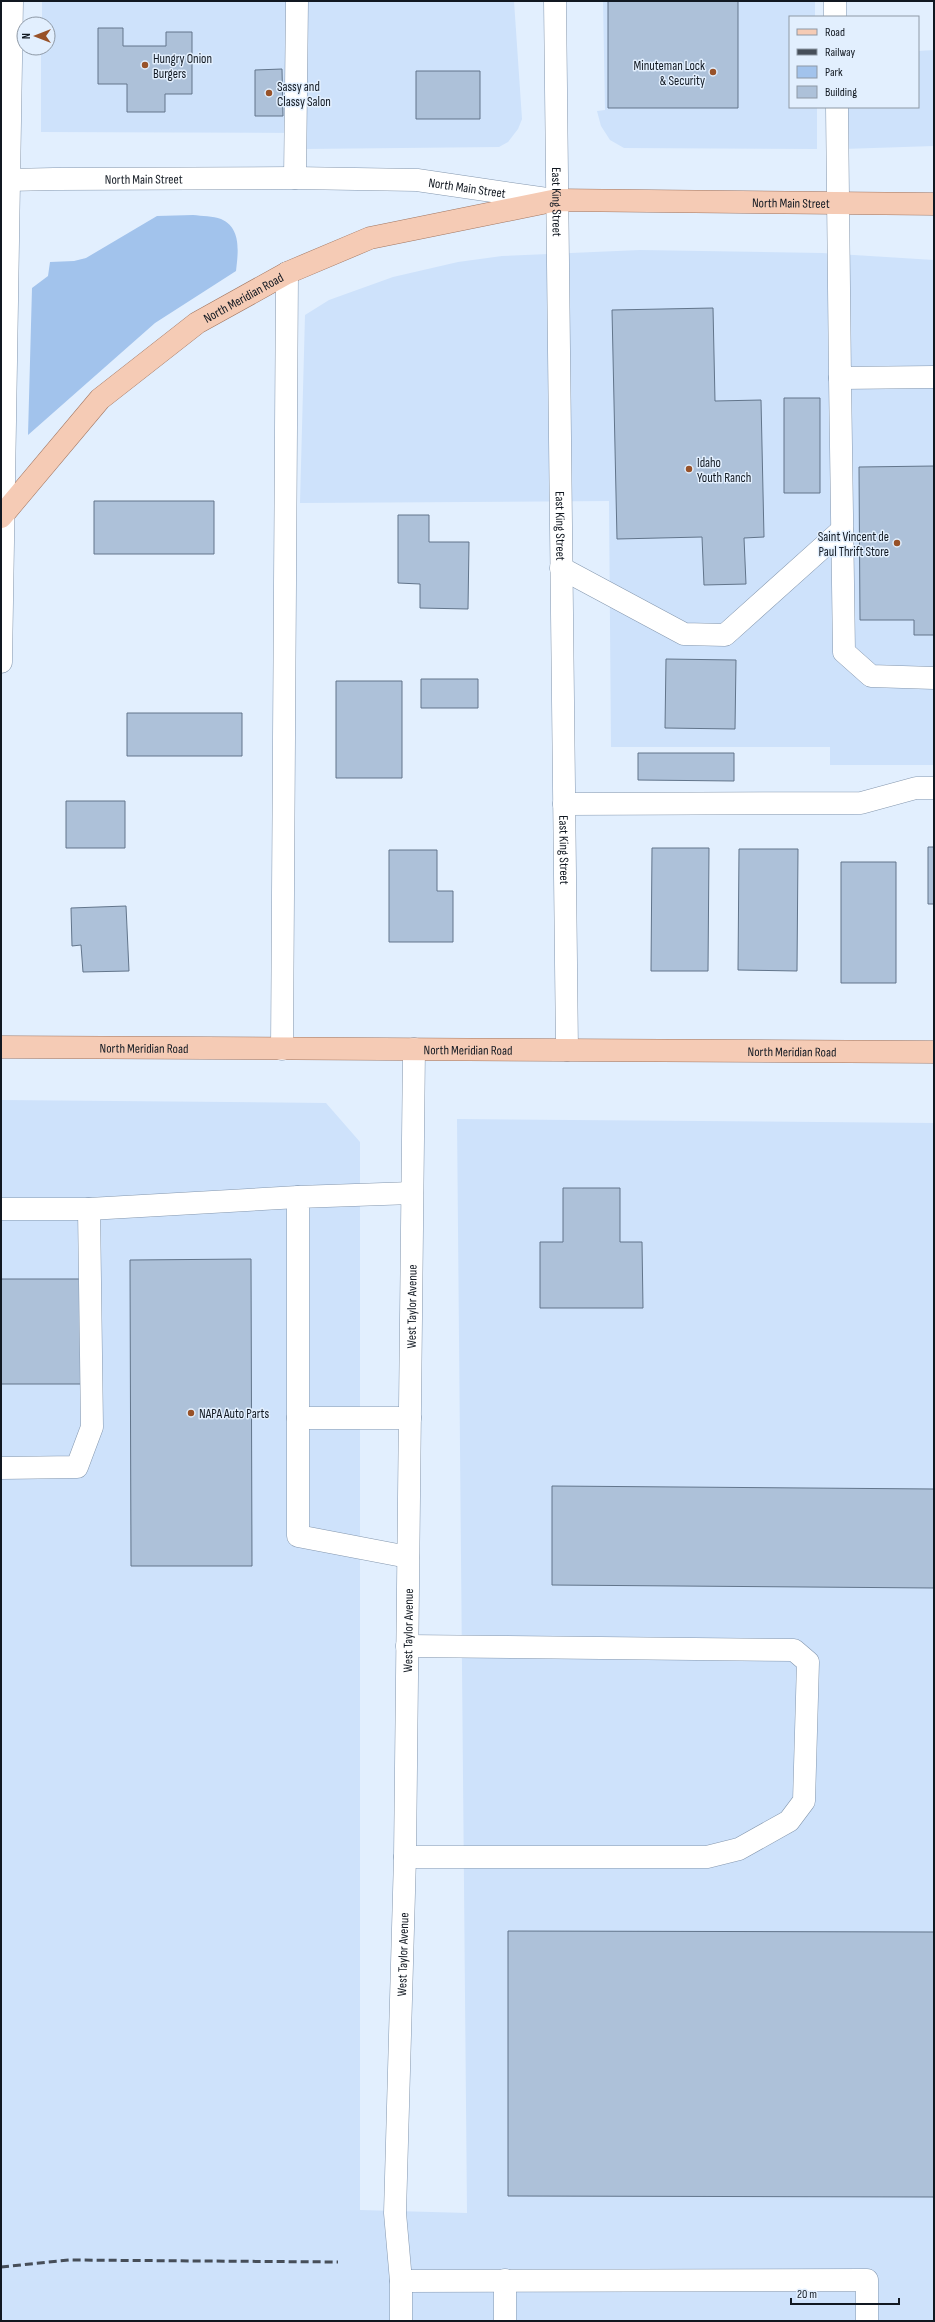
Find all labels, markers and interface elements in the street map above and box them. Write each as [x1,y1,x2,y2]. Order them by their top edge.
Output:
north arrow [16,16,56,56]
legend [789,16,919,108]
text: Road [825,25,845,40]
text: N [20,33,33,39]
text: Railway [825,45,856,60]
place label: Hungry Onion Burgers [153,51,212,82]
place label: Minuteman Lock & Security [634,58,705,89]
marker: Hungry Onion Burgers [140,60,150,70]
text: Park [825,65,843,80]
marker: Minuteman Lock & Security [708,67,718,77]
place label: Sassy and Classy Salon [277,79,331,110]
text: Building [825,85,857,100]
marker: Sassy and Classy Salon [264,88,274,98]
street label: East King Street [548,167,565,237]
street label: North Main Street [105,171,183,188]
street label: North Main Street [427,175,507,202]
street label: North Main Street [752,195,830,212]
street label: North Meridian Road [201,270,286,327]
place label: Idaho Youth Ranch [697,455,751,486]
marker: Idaho Youth Ranch [684,464,694,474]
street label: East King Street [552,491,568,561]
place label: Saint Vincent de Paul Thrift Store [818,529,889,560]
marker: Saint Vincent de Paul Thrift Store [892,538,902,548]
street label: East King Street [555,815,572,885]
street label: North Meridian Road [100,1041,188,1057]
street label: North Meridian Road [424,1042,512,1059]
street label: North Meridian Road [747,1044,836,1060]
street label: West Taylor Avenue [404,1264,421,1349]
place label: NAPA Auto Parts [199,1406,269,1422]
marker: NAPA Auto Parts [186,1408,196,1418]
street label: West Taylor Avenue [400,1588,417,1673]
street label: West Taylor Avenue [394,1912,412,1997]
scale bar [791,2280,899,2306]
text: 20 m [797,2287,817,2302]

